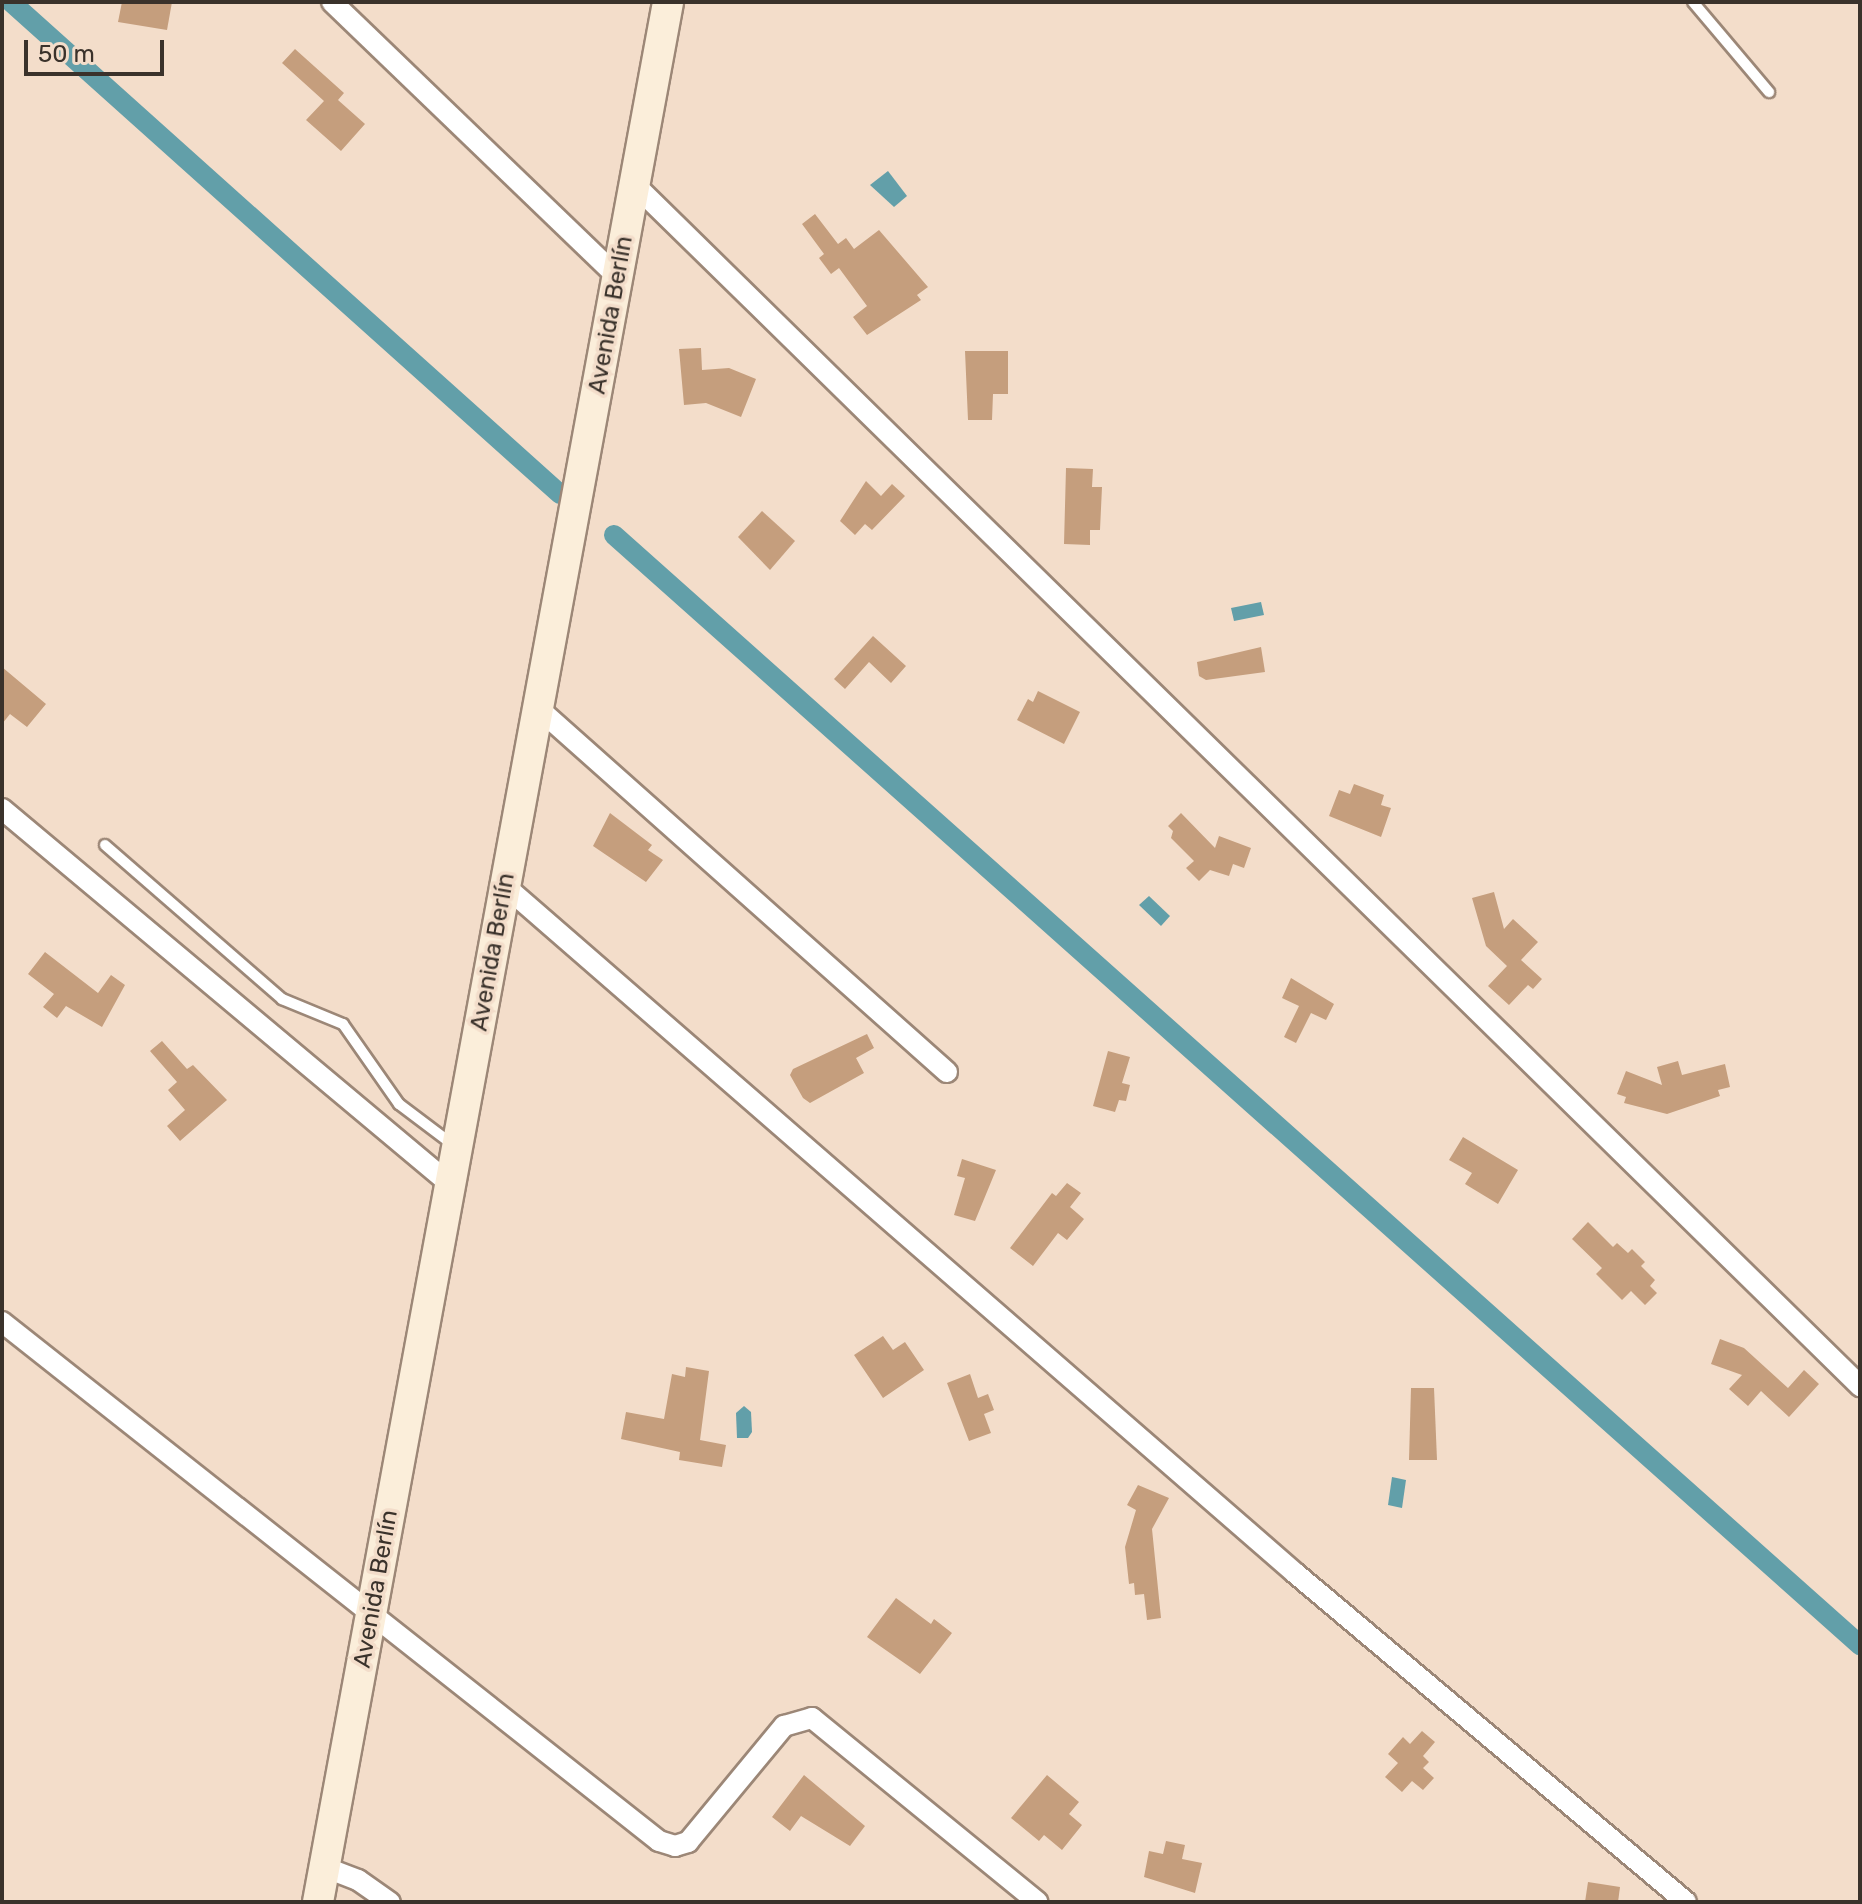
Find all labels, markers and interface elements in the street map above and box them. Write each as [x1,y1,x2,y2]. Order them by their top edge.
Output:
scale bar [28,24,168,74]
text: 50 m [38,40,95,68]
street label: Avenida Berlín [583,234,639,396]
street label: Avenida Berlín [465,871,521,1033]
street label: Avenida Berlín [348,1508,404,1670]

